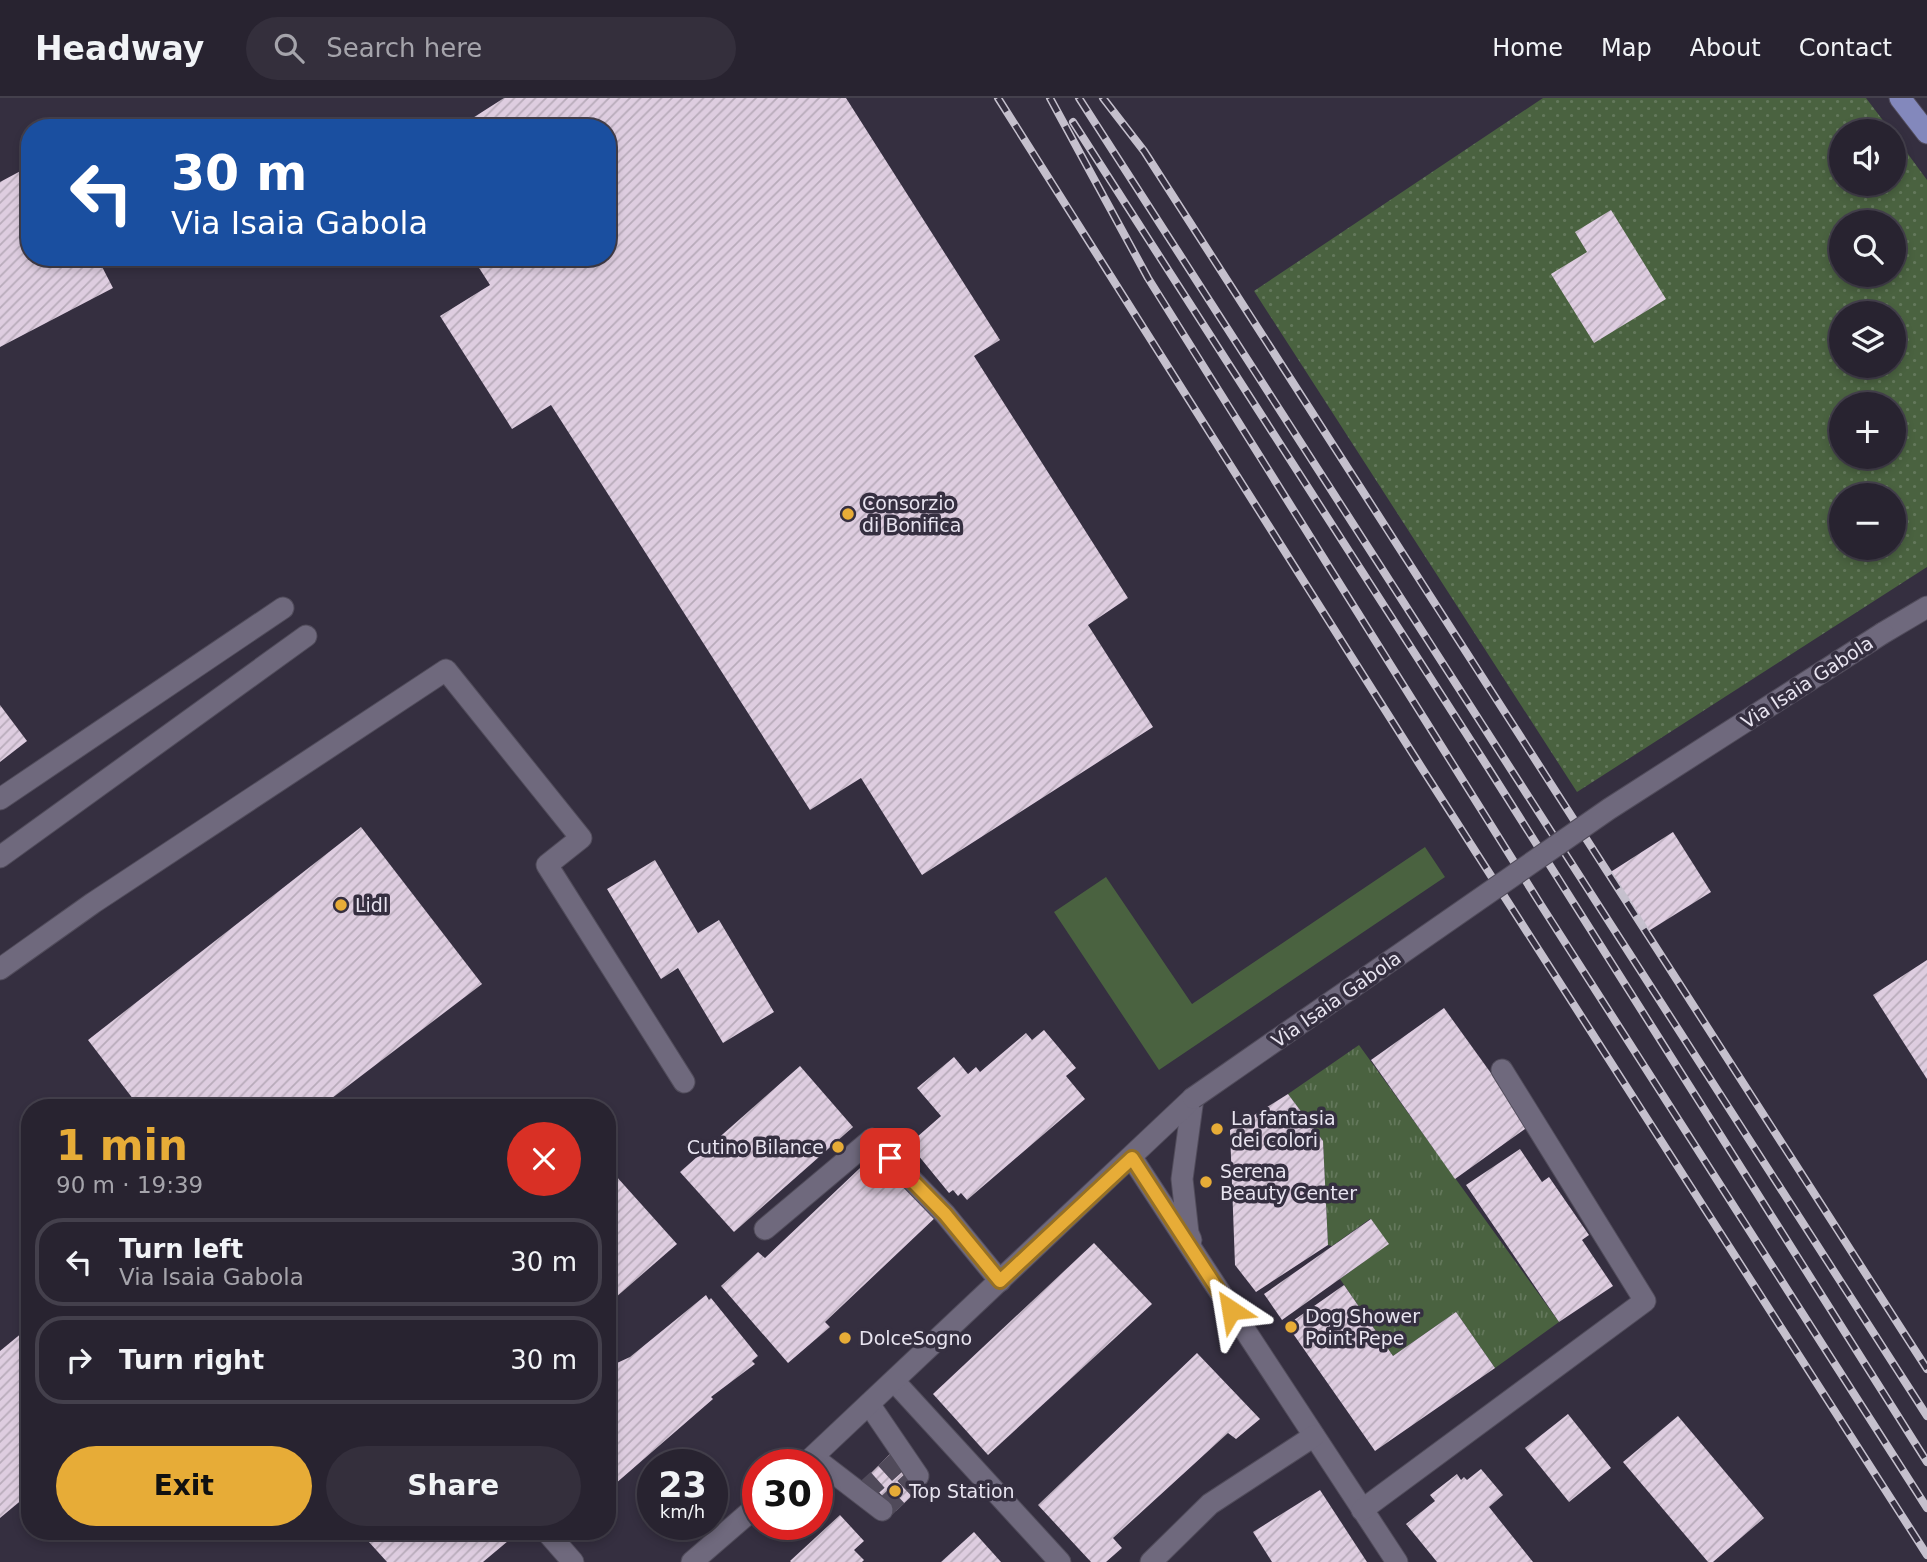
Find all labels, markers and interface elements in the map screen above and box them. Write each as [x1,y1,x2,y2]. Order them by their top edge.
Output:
search box [246,17,736,80]
text: Headway [35,29,204,68]
icon: search [270,29,308,67]
text: Search here [326,33,482,63]
text: Home [1492,34,1563,62]
text: Map [1601,34,1652,62]
text: About [1690,34,1761,62]
text: Contact [1799,34,1892,62]
map controls [1829,119,1906,560]
button: sound [1829,119,1906,196]
text: 30 m [171,145,307,202]
icon: left [56,147,147,238]
text: Via Isaia Gabola [171,204,428,242]
button: search [1829,210,1906,287]
button: layers [1829,301,1906,378]
button: + [1829,392,1906,469]
button: − [1829,483,1906,560]
place label: Consorzio di Bonifica [862,492,961,536]
marker: Consorzio di Bonifica [840,506,856,522]
street label: Via Isaia Gabola [1737,631,1877,733]
place label: Lidl [355,894,388,916]
marker: Lidl [333,897,349,913]
street label: Via Isaia Gabola [1267,946,1405,1052]
place label: La fantasia dei colori [1231,1107,1336,1151]
text: 1 min [56,1121,188,1170]
marker: La fantasia dei colori [1209,1121,1225,1137]
button: close [507,1122,581,1196]
pin [860,1128,920,1188]
place label: Cutino Bilance [687,1136,824,1158]
marker: Cutino Bilance [830,1139,846,1155]
icon: arrive [871,1139,909,1177]
place label: Serena Beauty Center [1220,1160,1357,1204]
text: 90 m · 19:39 [56,1172,203,1198]
marker: Serena Beauty Center [1198,1174,1214,1190]
text: Turn left [119,1234,243,1264]
icon: left [60,1243,98,1281]
text: 30 m [510,1247,577,1277]
text: Via Isaia Gabola [119,1264,304,1290]
position arrow [1194,1273,1268,1347]
place label: Dog Shower Point Pepe [1305,1305,1420,1349]
marker: Dog Shower Point Pepe [1283,1319,1299,1335]
place label: DolceSogno [859,1327,972,1349]
marker: DolceSogno [837,1330,853,1346]
icon: right [60,1341,98,1379]
text: Turn right [119,1345,264,1375]
text: 30 m [510,1345,577,1375]
button: Exit [56,1446,312,1526]
button: Share [326,1446,581,1526]
speed limit sign: 30 [742,1449,833,1540]
text: 23 [658,1465,707,1505]
place label: Top Station [908,1480,1015,1502]
marker: Top Station [887,1483,903,1499]
text: km/h [660,1501,705,1522]

